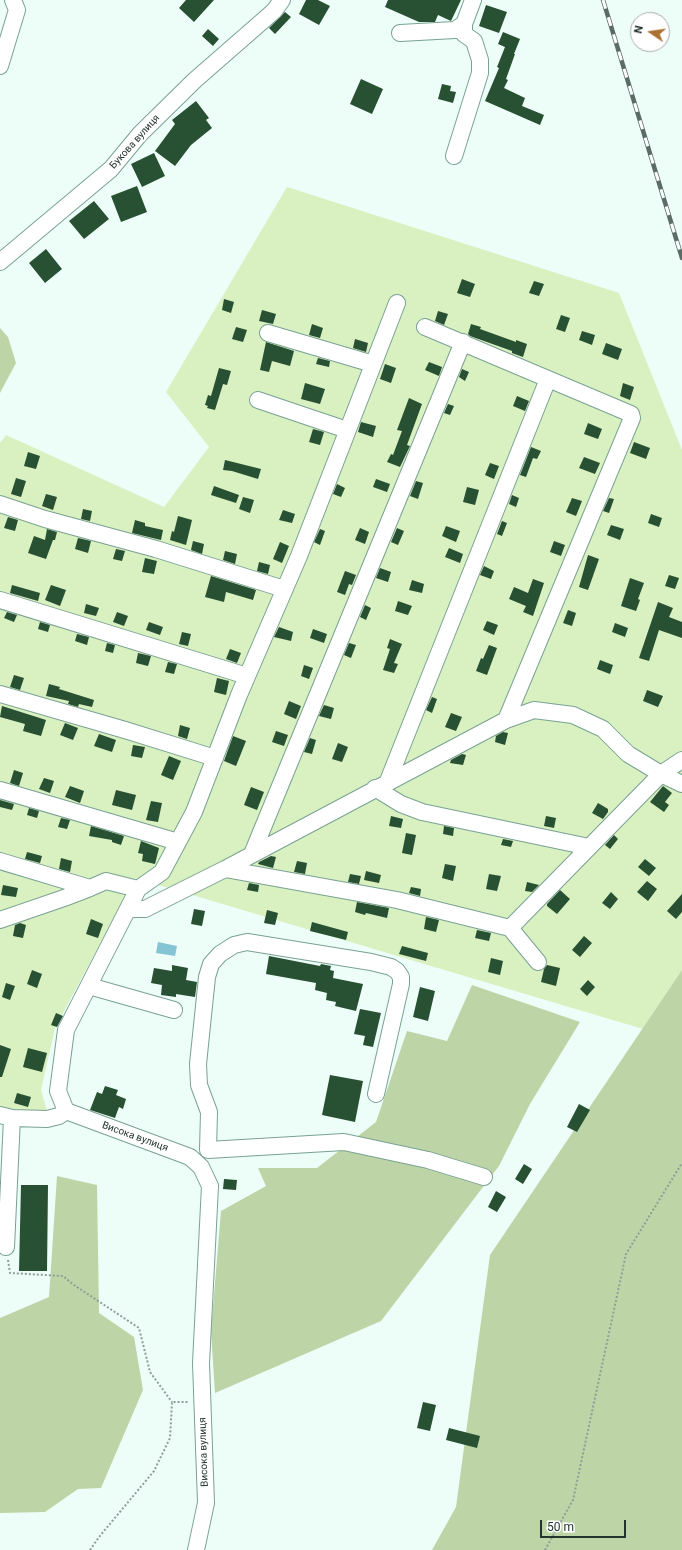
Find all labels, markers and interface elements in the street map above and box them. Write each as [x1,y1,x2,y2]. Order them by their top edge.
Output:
north arrow [630,12,670,52]
text: N [632,24,646,35]
street label: Букова вулиця [107,112,163,172]
street label: Висока вулиця [100,1119,170,1155]
street label: Висока вулиця [197,1417,211,1487]
scale bar [542,1512,628,1538]
text: 50 m [547,1520,574,1534]

